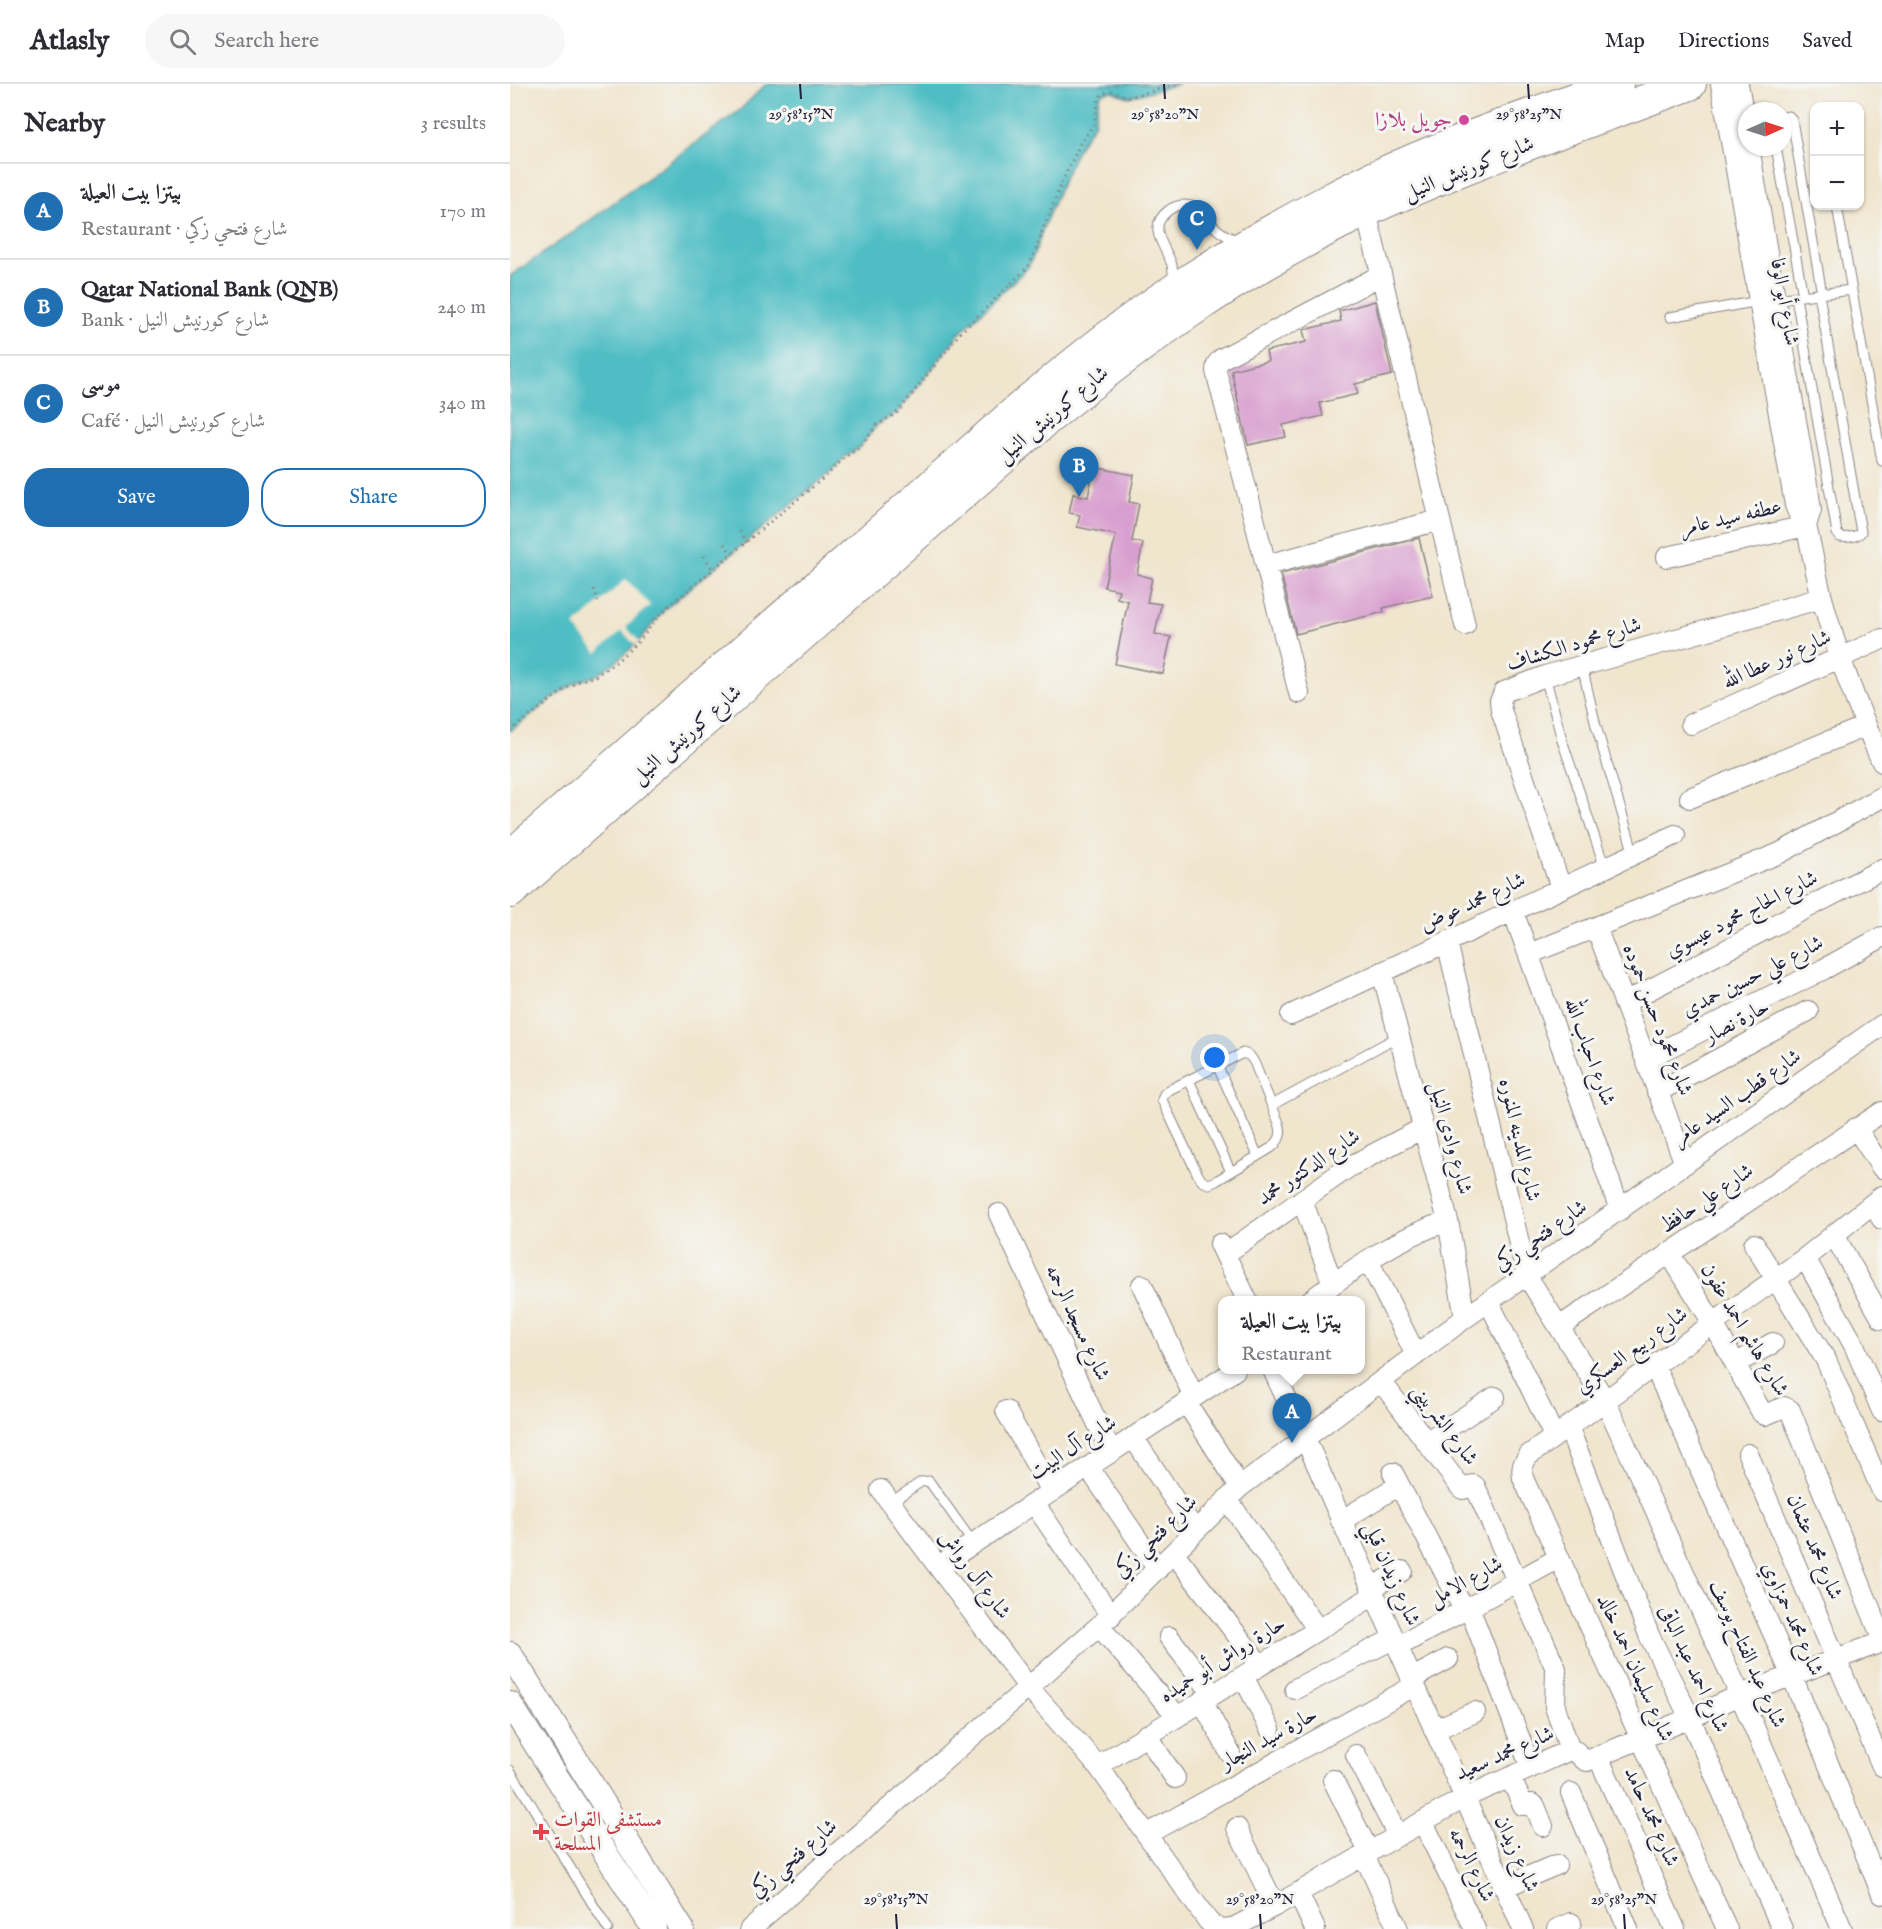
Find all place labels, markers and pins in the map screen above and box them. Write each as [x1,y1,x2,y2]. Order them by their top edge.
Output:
place label: جويل بلازا [1375,107,1452,134]
marker: جويل بلازا [1457,113,1471,127]
pin: C [1178,200,1216,250]
pin: B [1060,448,1098,497]
pin: A [1272,1394,1312,1443]
place label: مستشفى القوات المسلحة [554,1807,662,1858]
marker: مستشفى القوات المسلحة [532,1823,550,1841]

